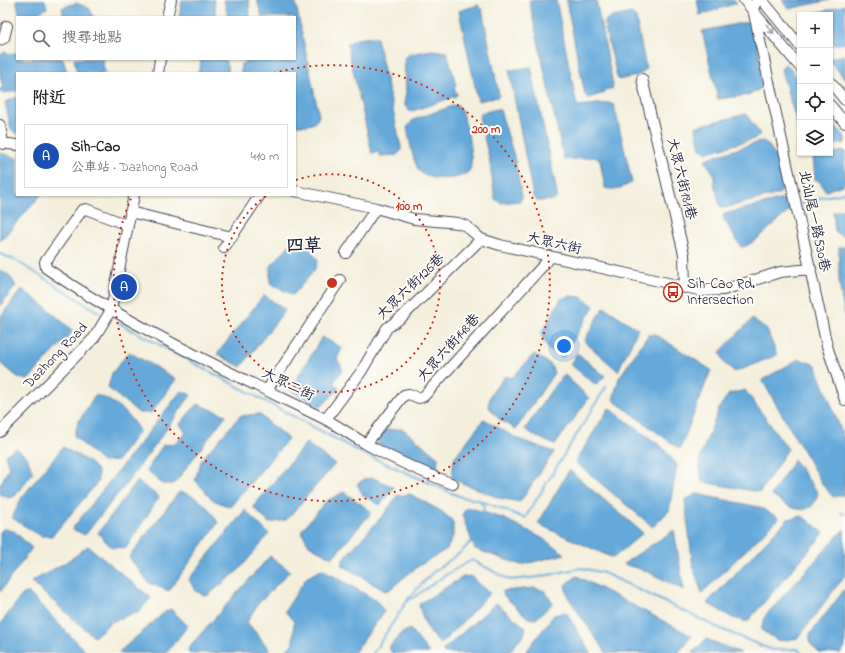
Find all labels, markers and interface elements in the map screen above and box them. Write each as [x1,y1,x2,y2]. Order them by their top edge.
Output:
map controls [797,12,833,156]
button: + [797,12,833,48]
search box [16,16,296,60]
one-way arrow [765,24,774,35]
icon: search [30,27,52,49]
text: 搜尋地點 [62,27,122,49]
button: − [797,48,833,84]
button: locate [797,84,833,120]
text: 附近 [32,86,66,111]
button: layers [797,120,833,156]
text: 200 m [471,121,501,139]
text: Sih-Cao [71,136,120,158]
street label: 大眾六街181巷 [661,136,702,223]
text: A [42,147,50,166]
text: 410 m [251,147,279,166]
text: 公車站 · Dazhong Road [71,158,198,177]
street label: 北汕尾一路530巷 [793,168,835,275]
text: 100 m [396,198,423,216]
street label: 大眾六街 [524,227,584,261]
district label: 四草 [286,234,322,260]
street label: 大眾六街126巷 [372,248,451,325]
pin: A [111,272,137,302]
place label: Sih-Cao Rd. Intersection [687,274,755,311]
centre of rings [325,276,339,290]
bus stop icon: Sih-Cao Rd. Intersection [662,281,684,303]
street label: 大眾六街148巷 [413,308,486,387]
street label: Dazhong Road [18,318,94,395]
your location [554,336,574,356]
street label: 大眾二街 [258,363,318,407]

